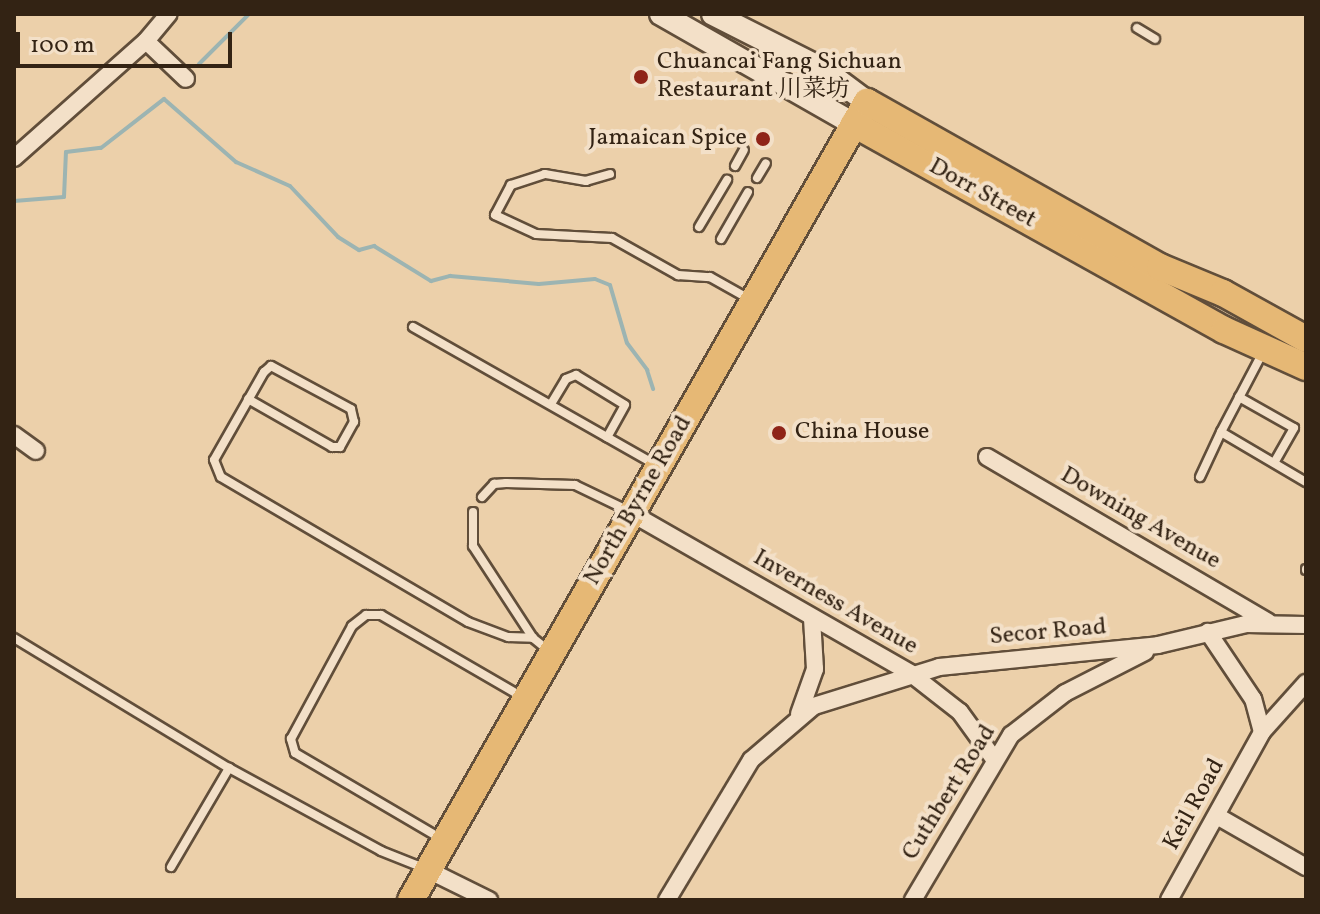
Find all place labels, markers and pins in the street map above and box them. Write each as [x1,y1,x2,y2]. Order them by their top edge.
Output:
place label: Chuancai Fang Sichuan Restaurant 川菜坊 [657,49,902,105]
marker: Chuancai Fang Sichuan Restaurant 川菜坊 [632,68,650,86]
place label: Jamaican Spice [589,125,747,153]
marker: Jamaican Spice [754,130,772,148]
place label: China House [795,419,929,447]
marker: China House [770,424,788,442]

